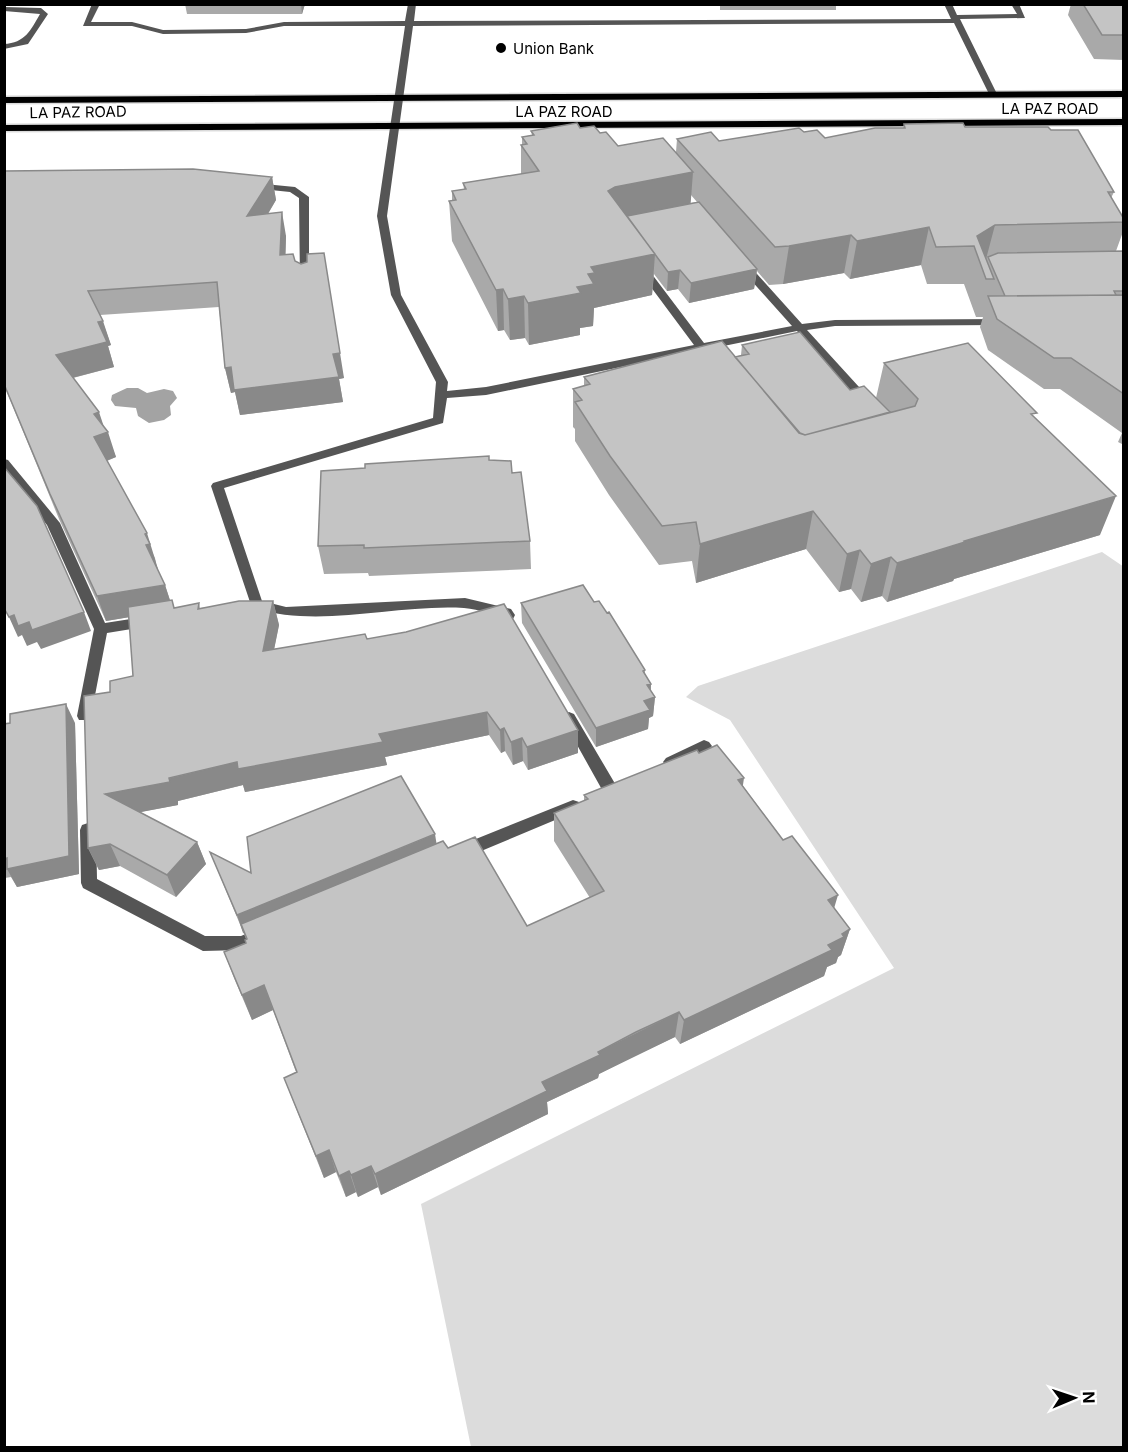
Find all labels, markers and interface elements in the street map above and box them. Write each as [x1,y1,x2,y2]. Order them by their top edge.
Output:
place label: Union Bank [513,39,595,58]
marker: Union Bank [494,41,508,55]
street label: LA PAZ ROAD [1001,99,1099,118]
street label: LA PAZ ROAD [29,102,127,122]
street label: LA PAZ ROAD [515,102,613,121]
north arrow [1044,1368,1104,1428]
text: N [1079,1391,1099,1404]

